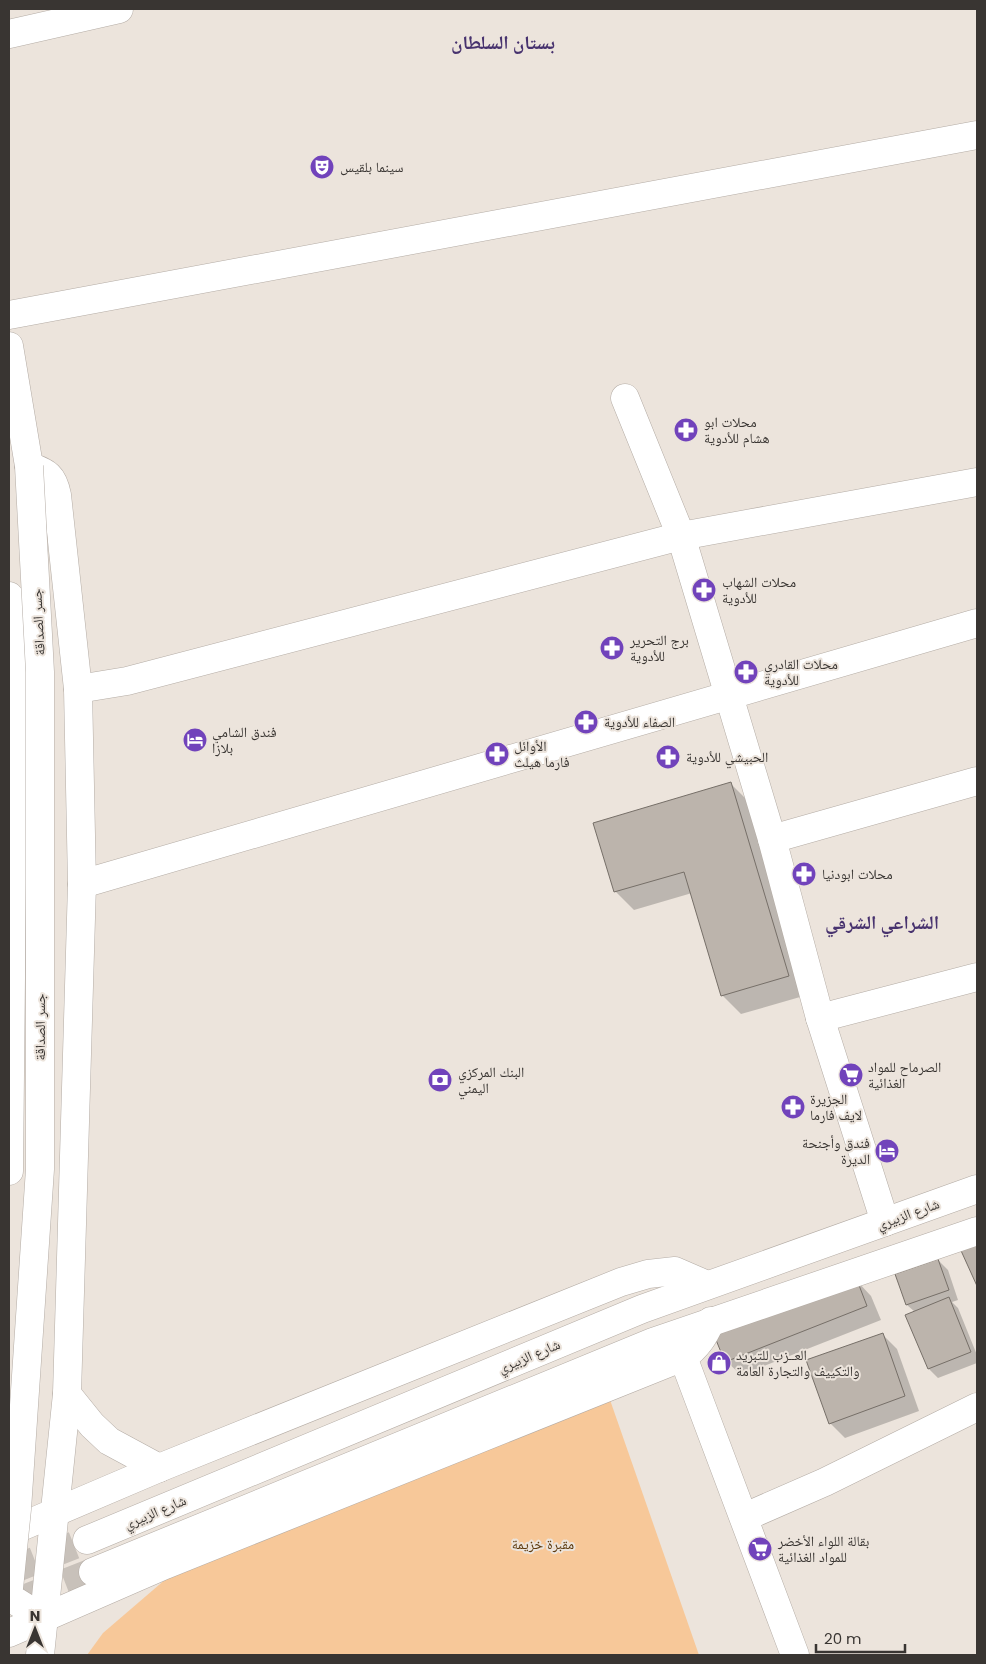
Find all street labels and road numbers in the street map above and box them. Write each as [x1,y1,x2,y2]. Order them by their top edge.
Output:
street label: جسر الصداقة [26,588,50,656]
street label: جسر الصداقة [30,993,50,1060]
street label: شارع الزبيري [874,1193,943,1236]
street label: شارع الزبيري [495,1334,564,1379]
street label: شارع الزبيري [121,1490,190,1535]

